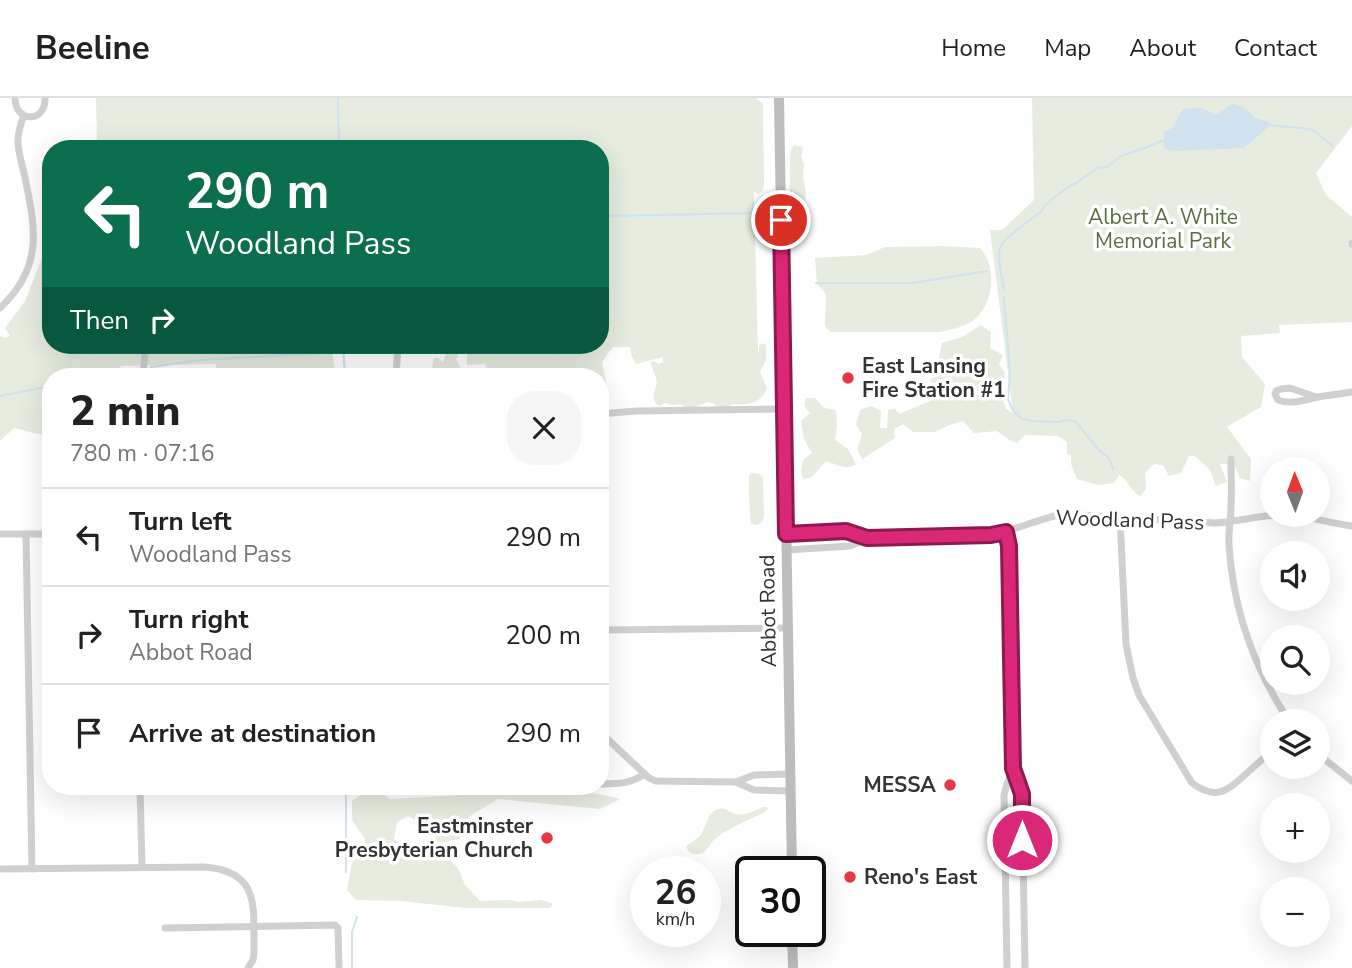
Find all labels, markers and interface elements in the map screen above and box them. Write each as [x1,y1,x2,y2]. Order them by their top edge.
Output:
text: Beeline [35,26,150,71]
text: Home [941,32,1006,64]
text: Map [1044,32,1091,64]
text: About [1129,32,1196,64]
text: Contact [1234,32,1317,64]
text: 290 m [185,158,329,225]
icon: left [70,168,161,259]
pin [751,190,811,250]
icon: arrive [762,201,800,239]
park label: Albert A. White Memorial Park [1088,203,1238,255]
text: Woodland Pass [185,222,411,265]
icon: right [143,301,181,339]
text: Then [70,303,129,338]
place label: East Lansing Fire Station #1 [862,352,1006,404]
marker: East Lansing Fire Station #1 [840,370,856,386]
text: 2 min [70,383,180,440]
button: close [507,391,581,465]
text: 780 m · 07:16 [70,438,215,469]
north arrow [1260,457,1330,527]
map controls [1260,457,1330,947]
street label: Woodland Pass [1055,503,1205,537]
text: Turn left [129,504,232,539]
icon: left [70,518,108,556]
text: 290 m [505,520,581,555]
text: Woodland Pass [129,539,292,570]
button: sound [1260,541,1330,611]
street label: Abbot Road [753,554,783,668]
text: Turn right [129,602,248,637]
icon: right [70,616,108,654]
text: 200 m [505,618,581,653]
button: search [1260,625,1330,695]
text: Abbot Road [129,637,253,668]
button: layers [1260,709,1330,779]
icon: arrive [70,714,108,752]
text: Arrive at destination [129,716,376,751]
text: 290 m [505,716,581,751]
place label: MESSA [863,771,936,799]
marker: MESSA [942,777,958,793]
button: + [1260,793,1330,863]
position arrow [985,803,1059,877]
place label: Eastminster Presbyterian Church [335,812,534,864]
marker: Eastminster Presbyterian Church [539,830,555,846]
speed limit sign: 30 [735,856,826,947]
place label: Reno's East [864,863,978,891]
text: 26 [654,869,697,916]
marker: Reno's East [842,869,858,885]
button: − [1260,877,1330,947]
text: km/h [656,907,695,931]

